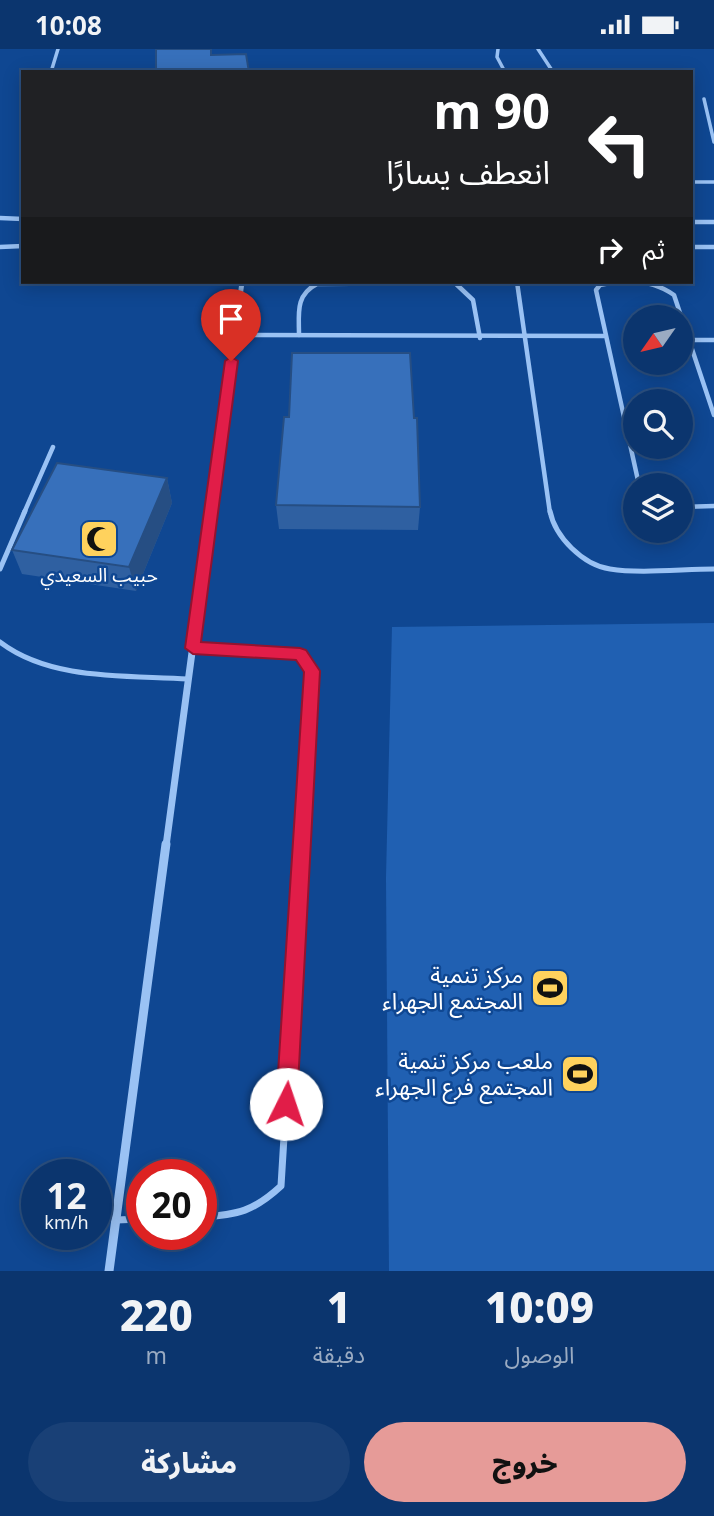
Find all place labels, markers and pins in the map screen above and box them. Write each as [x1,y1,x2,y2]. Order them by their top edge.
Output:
pin [201,289,261,361]
mosque icon: حبيب السعيدي [78,518,120,560]
place label: حبيب السعيدي [40,562,158,590]
place label: مركز تنمية المجتمع الجهراء [382,958,523,1018]
sports icon: مركز تنمية المجتمع الجهراء [529,967,571,1009]
place label: ملعب مركز تنمية المجتمع فرع الجهراء [375,1044,553,1104]
sports icon: ملعب مركز تنمية المجتمع فرع الجهراء [559,1053,601,1095]

